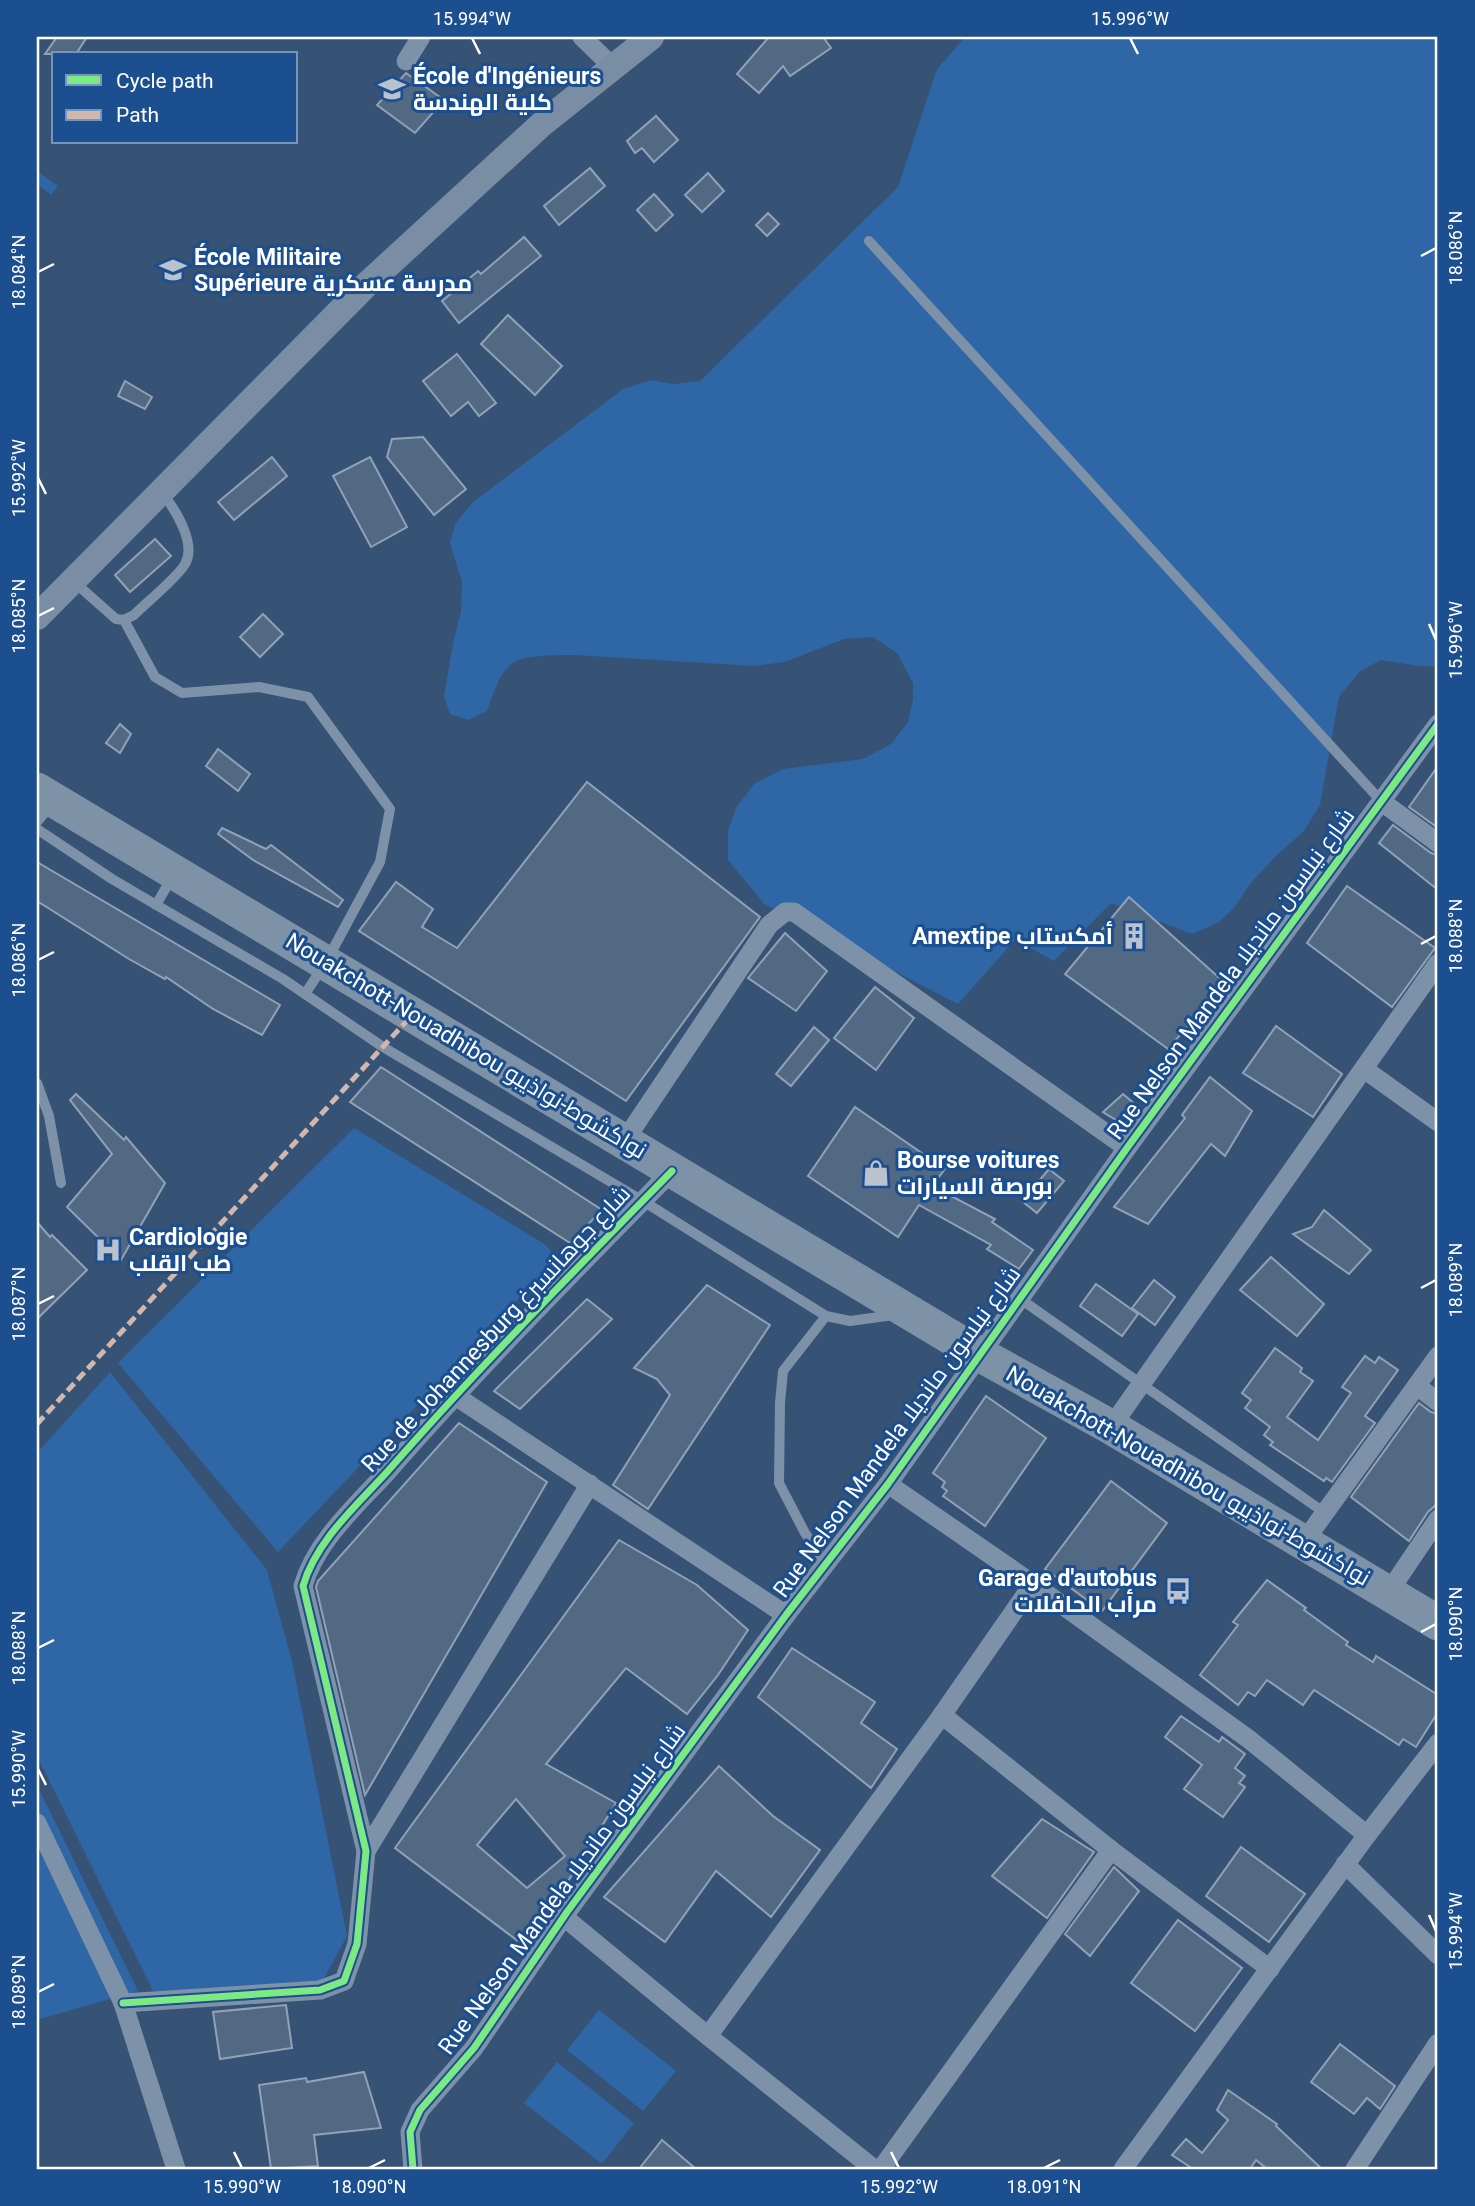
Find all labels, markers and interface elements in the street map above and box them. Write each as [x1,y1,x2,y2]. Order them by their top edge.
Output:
text: 15.994°W [433,8,511,29]
text: 15.996°W [1091,8,1169,29]
legend [52,52,298,144]
place label: École d'Ingénieurs كلية الهندسة [413,62,601,116]
text: Cycle path [116,69,214,93]
school or university icon: École d'Ingénieurs كلية الهندسة [377,74,407,104]
text: Path [116,103,159,127]
text: 18.086°N [1445,211,1466,285]
text: 18.084°N [8,235,29,309]
place label: École Militaire Supérieure مدرسة عسكرية [194,243,472,297]
school or university icon: École Militaire Supérieure مدرسة عسكرية [158,255,188,285]
text: 15.992°W [8,439,29,517]
text: 18.085°N [8,579,29,653]
text: 15.996°W [1445,601,1466,679]
street label: Rue Nelson Mandela شارع نيلسون مانديلا [1102,803,1362,1146]
text: 18.088°N [1445,899,1466,973]
place label: Amextipe أمكستاب [912,921,1113,950]
building icon: Amextipe أمكستاب [1119,921,1149,951]
text: 18.086°N [8,923,29,997]
street label: Nouakchott-Nouadhibou نواكشوط-نواذيبو [281,927,651,1165]
place label: Bourse voitures بورصة السيارات [897,1147,1060,1200]
shop icon: Bourse voitures بورصة السيارات [861,1158,891,1188]
street label: Rue de Johannesburg شارع جوهانسبرغ [356,1180,637,1479]
place label: Cardiologie طب القلب [129,1224,247,1277]
hospital icon: Cardiologie طب القلب [93,1235,123,1265]
text: 18.089°N [1445,1243,1466,1317]
street label: Rue Nelson Mandela شارع نيلسون مانديلا [768,1261,1028,1604]
text: 18.087°N [8,1267,29,1341]
street label: Nouakchott-Nouadhibou نواكشوط-نواذيبو [1001,1360,1375,1592]
place label: Garage d'autobus مرأب الحافلات [978,1565,1157,1618]
bus stop icon: Garage d'autobus مرأب الحافلات [1163,1576,1193,1606]
text: 18.090°N [1445,1587,1466,1661]
text: 18.088°N [8,1611,29,1685]
street label: Rue Nelson Mandela شارع نيلسون مانديلا [433,1718,693,2061]
text: 15.990°W [8,1730,29,1808]
text: 15.994°W [1445,1892,1466,1970]
text: 18.089°N [8,1955,29,2029]
text: 15.990°W [203,2176,281,2197]
text: 18.090°N [332,2176,406,2197]
text: 15.992°W [860,2176,938,2197]
text: 18.091°N [1007,2176,1081,2197]

